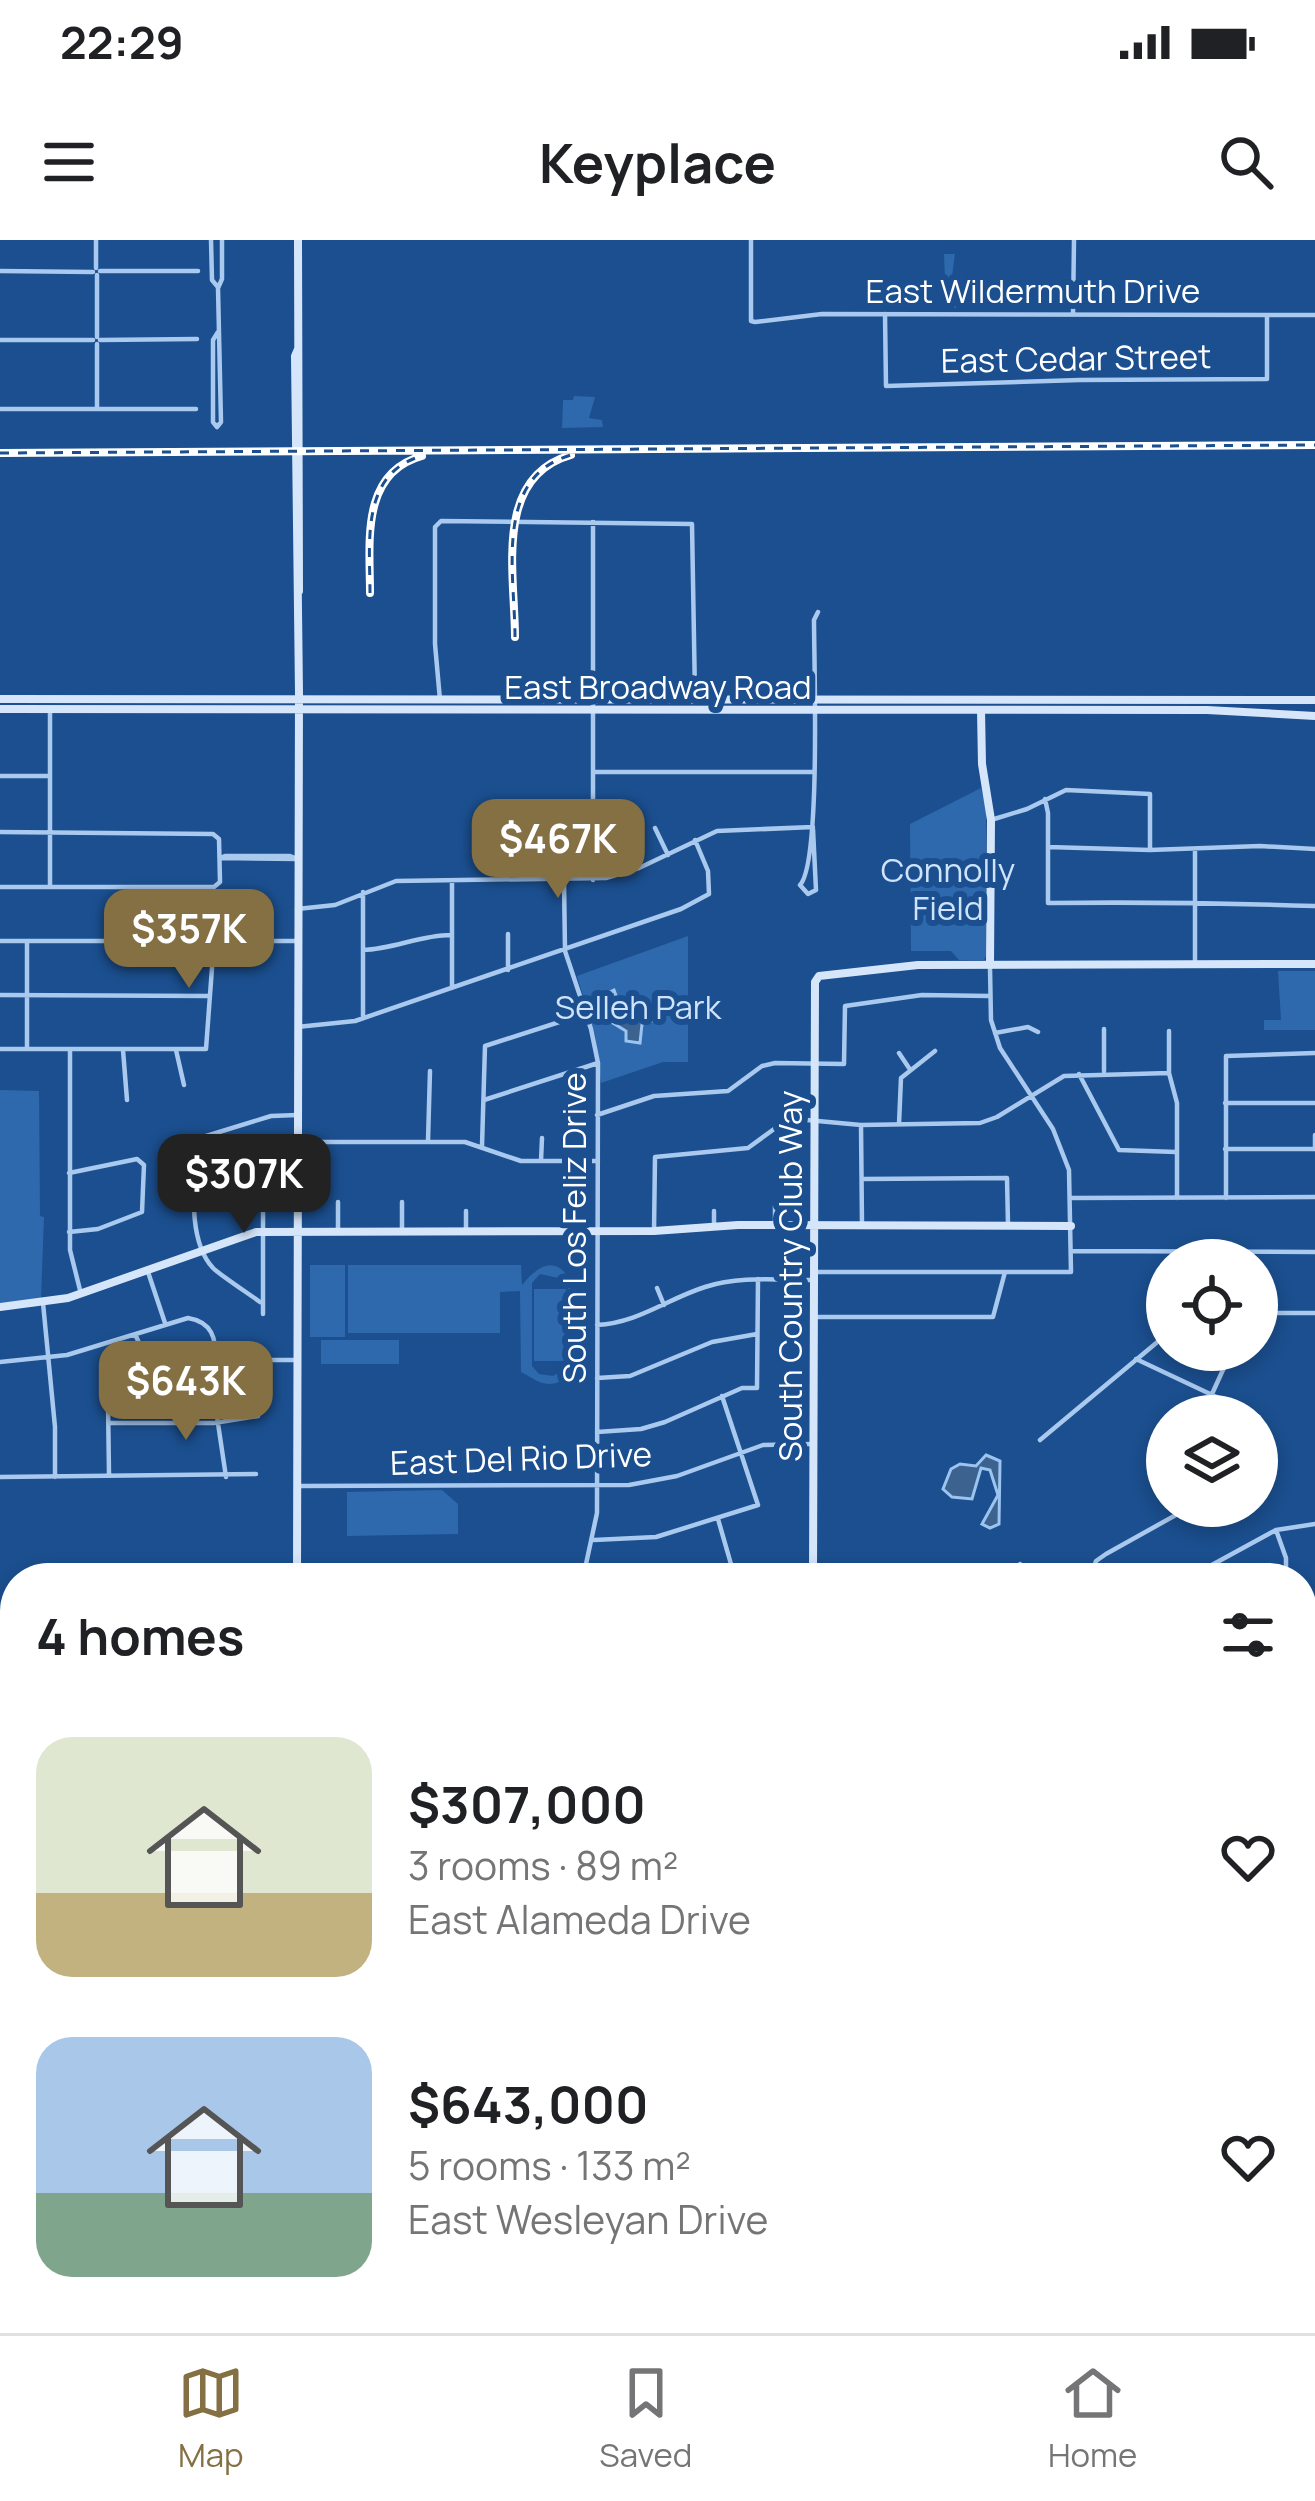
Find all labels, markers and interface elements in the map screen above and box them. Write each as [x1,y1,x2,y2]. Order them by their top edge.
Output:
text: 22:29 [60,11,184,73]
text: Keyplace [539,125,776,199]
icon: menu [36,129,102,195]
icon: search [1213,129,1279,195]
street label: East Wildermuth Drive [866,268,1200,313]
street label: East Cedar Street [940,333,1212,383]
street label: East Broadway Road [504,664,812,709]
pin: $467K [474,799,642,901]
text: $467K [499,811,617,865]
park label: Connolly Field [881,847,1015,930]
pin: $357K [105,889,273,991]
text: $357K [131,901,247,955]
park label: Selleh Park [555,984,723,1029]
street label: South Los Feliz Drive [551,1072,596,1384]
street label: South Country Club Way [767,1090,812,1462]
pin: $307K [160,1134,328,1236]
text: $307K [185,1146,303,1200]
map controls [1146,1239,1278,1527]
button: locate [1146,1239,1278,1371]
pin: $643K [102,1341,270,1443]
text: $643K [126,1353,246,1407]
button: layers [1146,1395,1278,1527]
street label: East Del Rio Drive [389,1431,653,1485]
text: 4 homes [36,1601,244,1670]
icon: filters [1215,1602,1281,1668]
text: $307,000 [408,1769,646,1838]
icon: home [132,1785,276,1929]
icon: heart [1215,1824,1281,1890]
text: 3 rooms · 89 m² [408,1838,678,1892]
text: East Alameda Drive [408,1892,751,1946]
text: $643,000 [408,2069,649,2138]
icon: home [132,2085,276,2229]
icon: heart [1215,2124,1281,2190]
text: 5 rooms · 133 m² [408,2138,691,2192]
text: East Wesleyan Drive [408,2192,768,2246]
tab: Map [178,2360,244,2477]
tab: Saved [599,2360,692,2477]
tab: Home [1048,2360,1137,2477]

